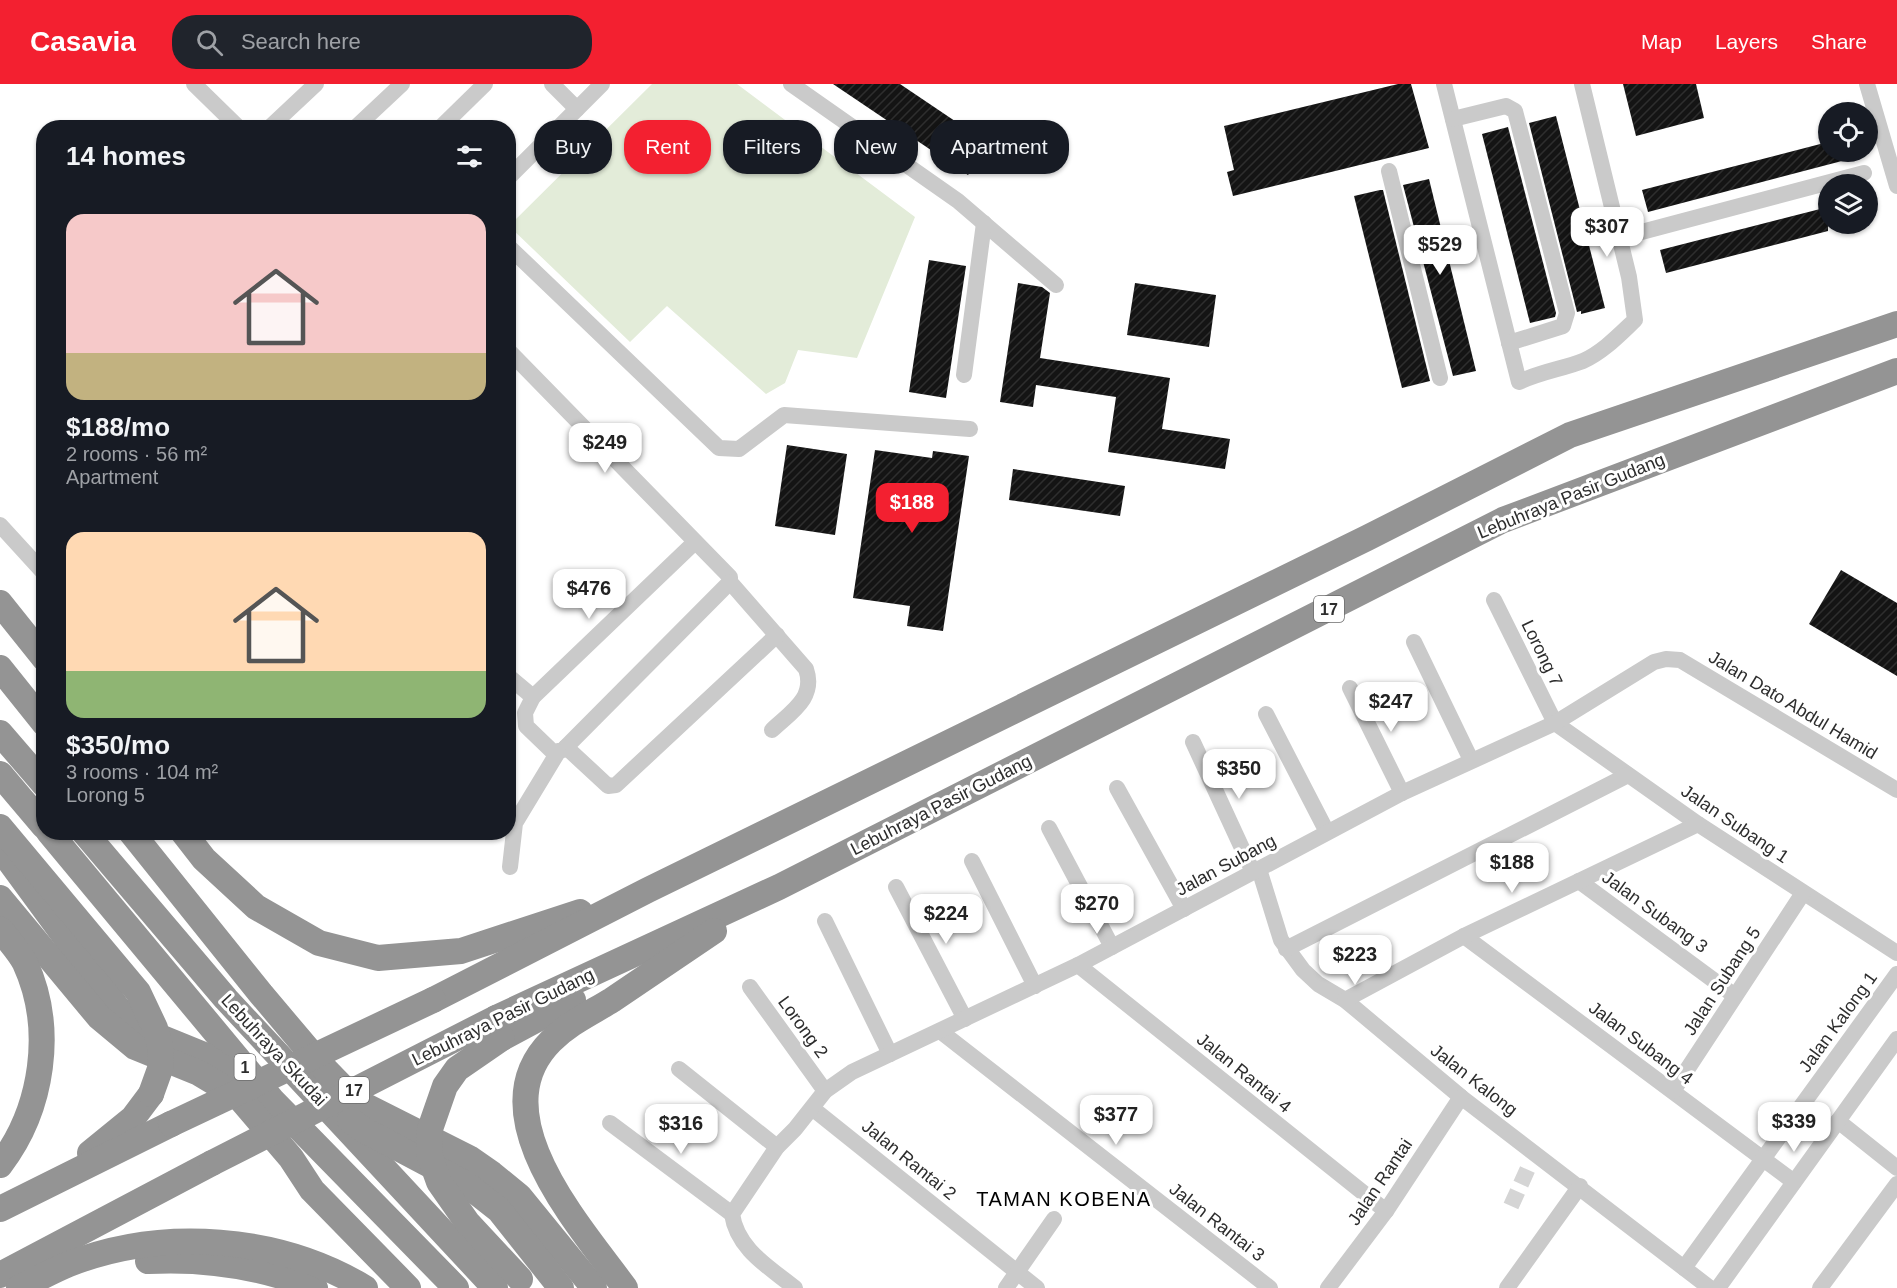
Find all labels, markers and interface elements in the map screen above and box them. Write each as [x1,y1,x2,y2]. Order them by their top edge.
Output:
search box [172,15,592,69]
text: Casavia [30,26,136,57]
icon: search [193,26,226,59]
text: Search here [241,29,361,54]
text: Map [1641,30,1682,53]
text: Layers [1715,30,1778,53]
text: Share [1811,30,1867,53]
map controls [1818,102,1878,234]
button: locate [1818,102,1878,162]
chip: Buy [534,120,612,174]
chip: Rent [624,120,711,174]
chip: Filters [723,120,822,174]
chip: New [834,120,918,174]
chip: Apartment [930,120,1069,174]
icon: filters [453,140,486,173]
text: 14 homes [66,141,186,171]
button: layers [1818,174,1878,234]
pin: $307 [1571,207,1643,258]
text: $307 [1585,215,1629,237]
pin: $529 [1404,225,1476,276]
text: $529 [1418,233,1462,255]
icon: home [222,253,330,361]
text: $188/mo [66,412,170,442]
pin: $249 [569,423,641,474]
text: $249 [583,431,627,453]
text: 2 rooms · 56 m² [66,443,207,465]
street label: Lebuhraya Pasir Gudang [1474,449,1668,543]
text: Apartment [66,466,158,488]
pin: $188 [876,483,948,534]
text: $188 [890,491,934,513]
pin: $476 [553,569,625,620]
icon: home [222,571,330,679]
text: $476 [567,577,611,599]
road number: 17 [1314,596,1344,622]
street label: Lorong 7 [1517,617,1567,689]
street label: Jalan Dato Abdul Hamid [1705,647,1881,763]
pin: $247 [1355,682,1427,733]
text: $247 [1369,690,1413,712]
text: $350/mo [66,730,170,760]
pin: $350 [1203,749,1275,800]
street label: Lebuhraya Pasir Gudang [847,751,1035,859]
text: $350 [1217,757,1261,779]
text: 3 rooms · 104 m² [66,761,218,783]
street label: Jalan Subang 1 [1678,781,1792,867]
text: Lorong 5 [66,784,145,806]
street label: Jalan Subang [1173,830,1279,900]
pin: $188 [1476,843,1548,894]
text: $188 [1490,851,1534,873]
street label: Jalan Subang 3 [1599,867,1711,957]
pin: $270 [1061,884,1133,935]
text: $270 [1075,892,1119,914]
pin: $224 [910,894,982,945]
text: $224 [924,902,968,924]
street label: Jalan Subang 5 [1680,923,1764,1039]
pin: $223 [1319,935,1391,986]
text: $223 [1333,943,1377,965]
street label: Lebuhraya Pasir Gudang [409,964,597,1070]
street label: Jalan Kalong 1 [1795,968,1881,1076]
street label: Lebuhraya Skudai [217,990,331,1110]
street label: Lorong 2 [774,992,832,1062]
street label: Jalan Subang 4 [1585,997,1697,1089]
street label: Jalan Rantai 4 [1193,1029,1295,1117]
street label: Jalan Kalong [1427,1040,1521,1120]
road number: 1 [234,1054,256,1080]
road number: 17 [339,1077,369,1103]
pin: $377 [1080,1095,1152,1146]
pin: $339 [1758,1102,1830,1153]
text: $377 [1094,1103,1138,1125]
pin: $316 [645,1104,717,1155]
text: $339 [1772,1110,1816,1132]
text: $316 [659,1112,703,1134]
street label: Jalan Rantai 2 [858,1116,960,1204]
street label: Jalan Rantai [1344,1135,1416,1229]
street label: Jalan Rantai 3 [1166,1179,1268,1265]
district label: TAMAN KOBENA [976,1188,1152,1210]

